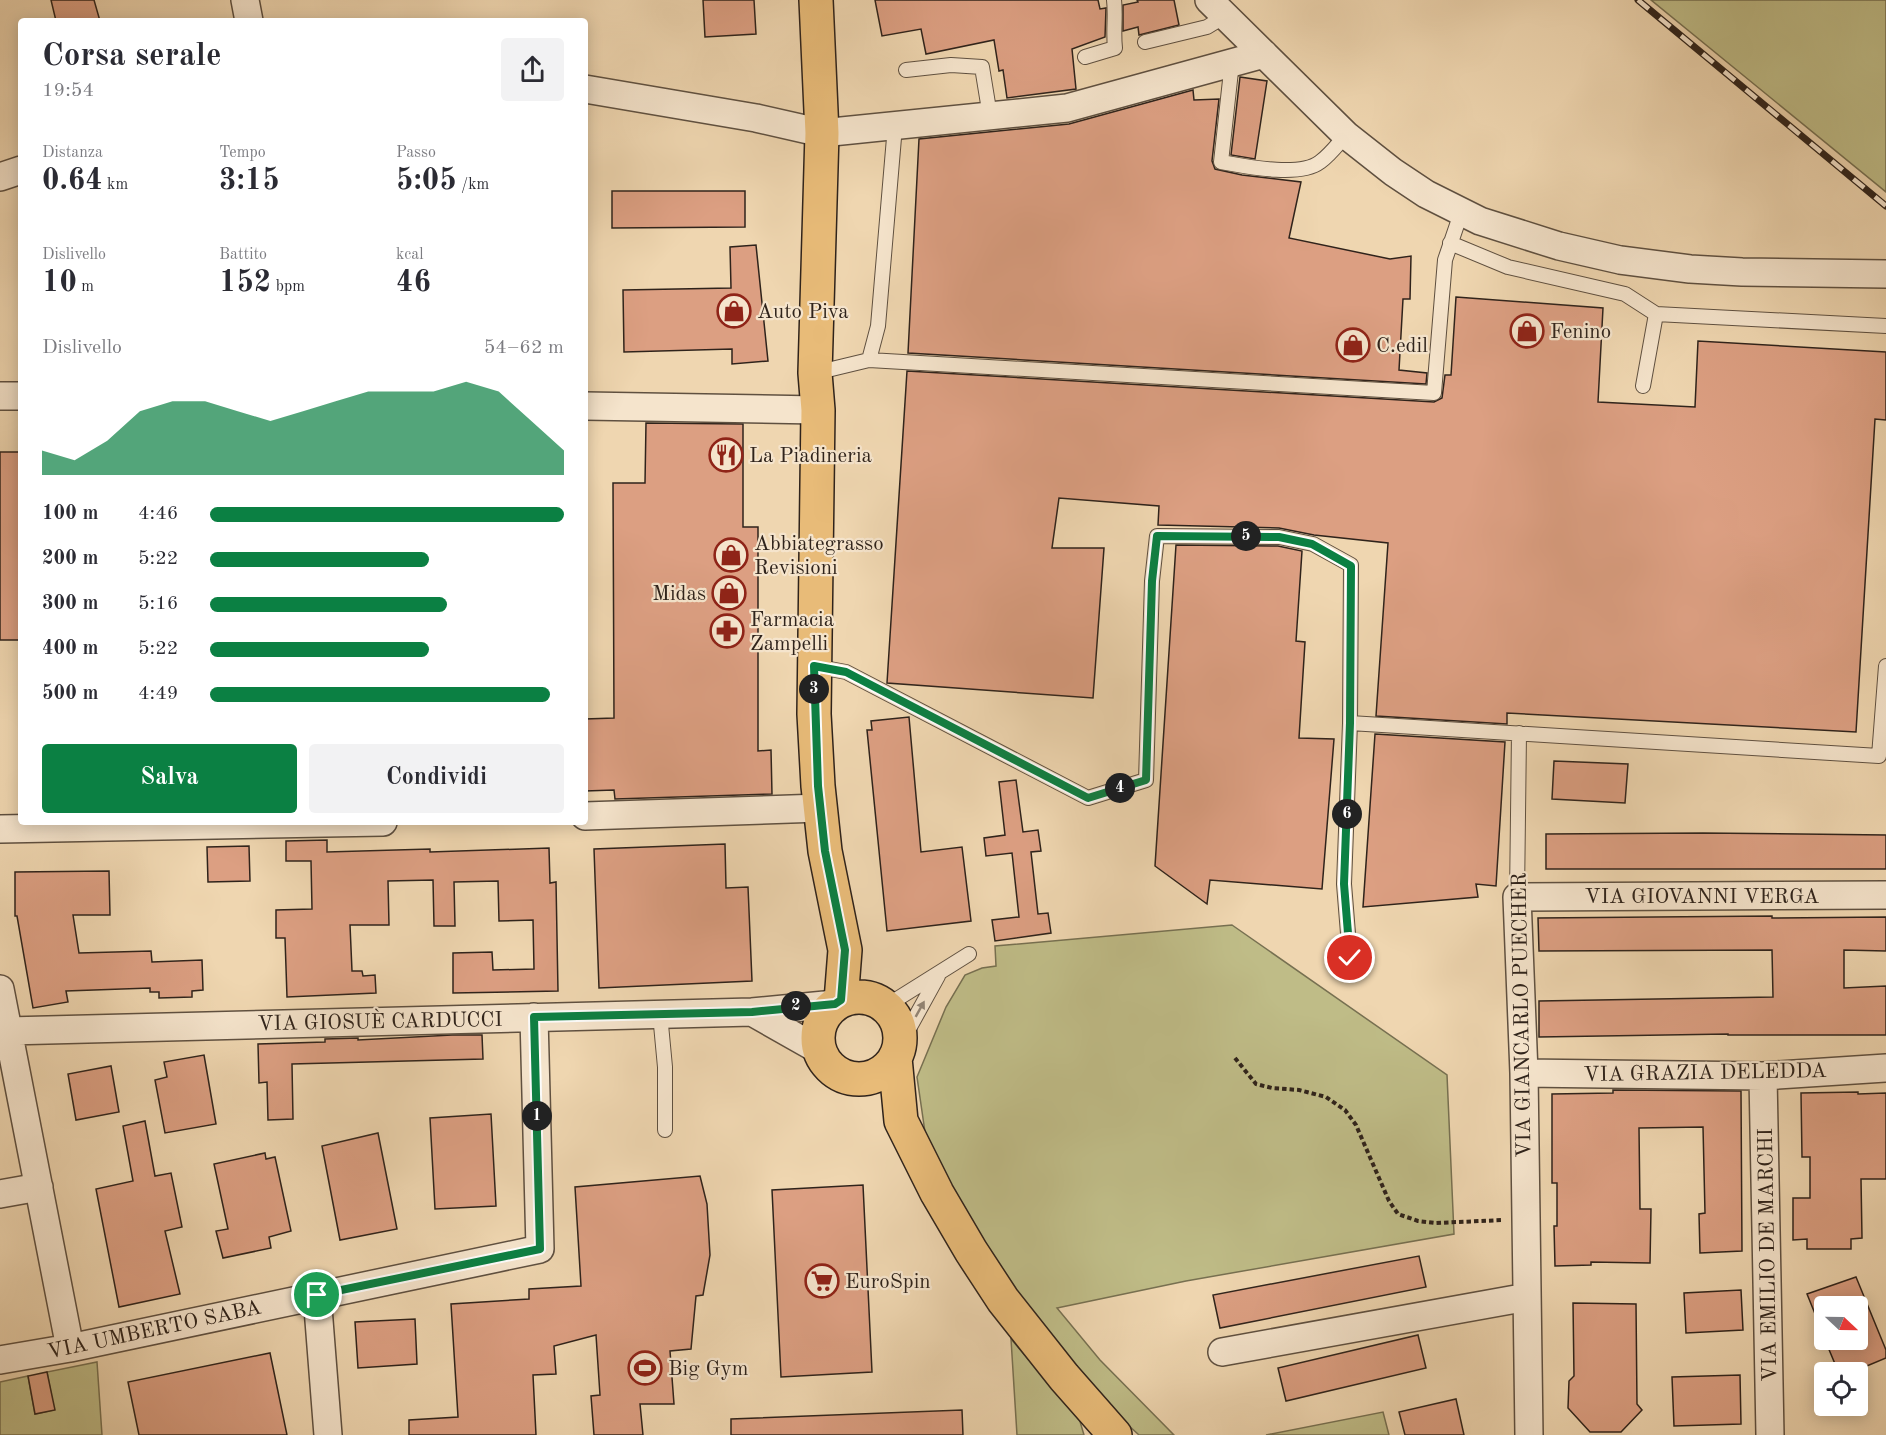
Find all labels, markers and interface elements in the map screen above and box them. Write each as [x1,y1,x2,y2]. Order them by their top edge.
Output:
button: share [501,38,564,101]
text: Corsa serale [42,40,222,73]
text: 19:54 [42,81,94,101]
text: Distanza [42,145,103,161]
text: Tempo [219,145,266,161]
text: Passo [396,145,436,161]
text: 0.64 [42,166,103,196]
text: 3:15 [219,166,280,196]
text: 5:05 [396,166,457,196]
text: km [103,177,128,193]
text: /km [457,177,489,193]
text: Dislivello [42,247,106,263]
text: Battito [219,247,267,263]
text: kcal [396,247,424,263]
text: 10 [42,268,77,298]
text: 152 [219,268,271,298]
text: 46 [396,268,431,298]
text: m [77,279,94,295]
text: bpm [271,279,305,295]
shop icon: Auto Piva [716,293,752,329]
place label: Auto Piva [757,302,849,323]
shop icon: Fenino [1509,313,1545,349]
place label: Fenino [1550,322,1611,343]
shop icon: C.edil [1335,327,1371,363]
place label: C.edil [1376,336,1428,357]
text: Dislivello [42,338,122,358]
text: 54–62 m [484,338,564,358]
restaurant icon: La Piadineria [708,437,744,473]
place label: La Piadineria [749,446,872,467]
text: 100 m [42,504,98,524]
text: 4:46 [138,504,178,524]
pin: 5 [1231,521,1261,551]
text: 5 [1241,528,1251,544]
place label: Abbiategrasso Revisioni [754,534,884,579]
shop icon: Abbiategrasso Revisioni [713,537,749,573]
text: 200 m [42,549,98,569]
text: 5:22 [138,549,178,569]
shop icon: Midas [711,575,747,611]
place label: Midas [652,584,706,605]
text: 300 m [42,594,98,614]
text: 5:16 [138,594,178,614]
place label: Farmacia Zampelli [750,610,834,655]
pharmacy icon: Farmacia Zampelli [709,613,745,649]
text: 400 m [42,639,98,659]
text: 5:22 [138,639,178,659]
pin: 3 [799,674,829,704]
text: 3 [809,681,819,697]
text: 500 m [42,684,98,704]
text: 4:49 [138,684,178,704]
button: Salva [42,744,297,813]
button: Condividi [309,744,564,813]
pin: 4 [1105,773,1135,803]
text: 4 [1115,780,1125,796]
pin: 6 [1332,799,1362,829]
text: 6 [1342,806,1352,822]
street label: VIA GIANCARLO PUECHER [1510,872,1535,1158]
street label: VIA GIOVANNI VERGA [1585,887,1819,908]
pin [1324,932,1375,983]
icon: check [1333,941,1366,974]
pin: 2 [781,991,811,1021]
text: 2 [791,998,801,1014]
one-way arrow [915,1000,925,1017]
street label: VIA GIOSUÈ CARDUCCI [257,1006,503,1035]
street label: VIA GRAZIA DELEDDA [1583,1061,1827,1086]
pin: 1 [522,1101,552,1131]
text: 1 [532,1108,542,1124]
street label: VIA EMILIO DE MARCHI [1756,1128,1781,1382]
supermarket icon: EuroSpin [804,1263,840,1299]
pin [291,1269,342,1320]
place label: EuroSpin [845,1272,931,1293]
icon: arrive [300,1278,333,1311]
north arrow [1814,1296,1868,1350]
map controls [1814,1296,1868,1416]
street label: VIA UMBERTO SABA [45,1298,263,1363]
sports icon: Big Gym [627,1350,663,1386]
place label: Big Gym [668,1359,748,1380]
button: locate [1814,1362,1868,1416]

